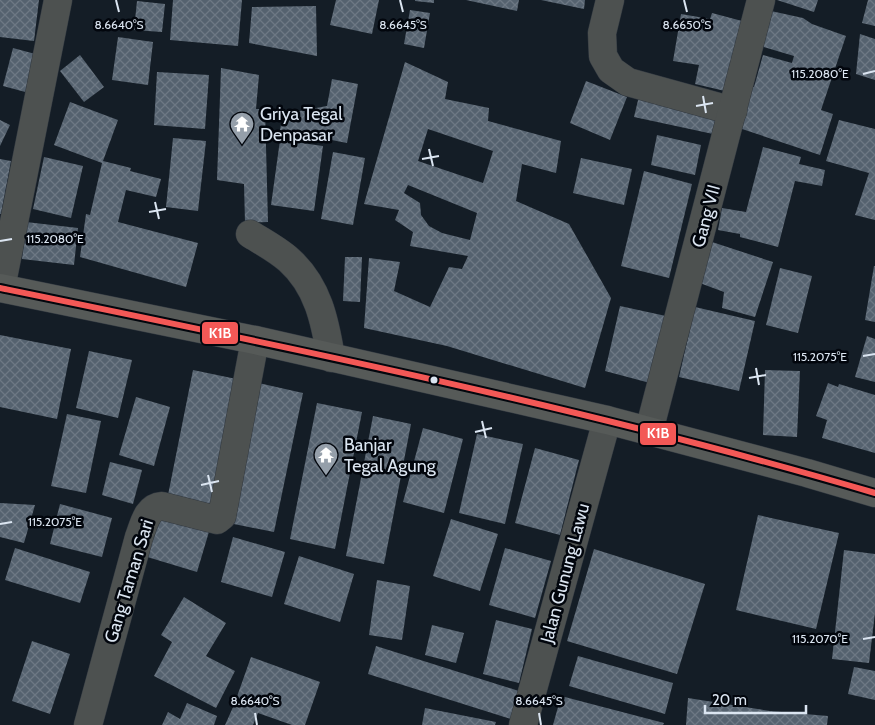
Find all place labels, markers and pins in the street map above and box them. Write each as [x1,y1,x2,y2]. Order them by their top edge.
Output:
place label: Griya Tegal Denpasar [260,103,343,146]
temple icon: Griya Tegal Denpasar [229,111,255,145]
unlabelled marker [429,375,439,385]
place label: Banjar Tegal Agung [344,434,437,477]
temple icon: Banjar Tegal Agung [313,442,339,476]

